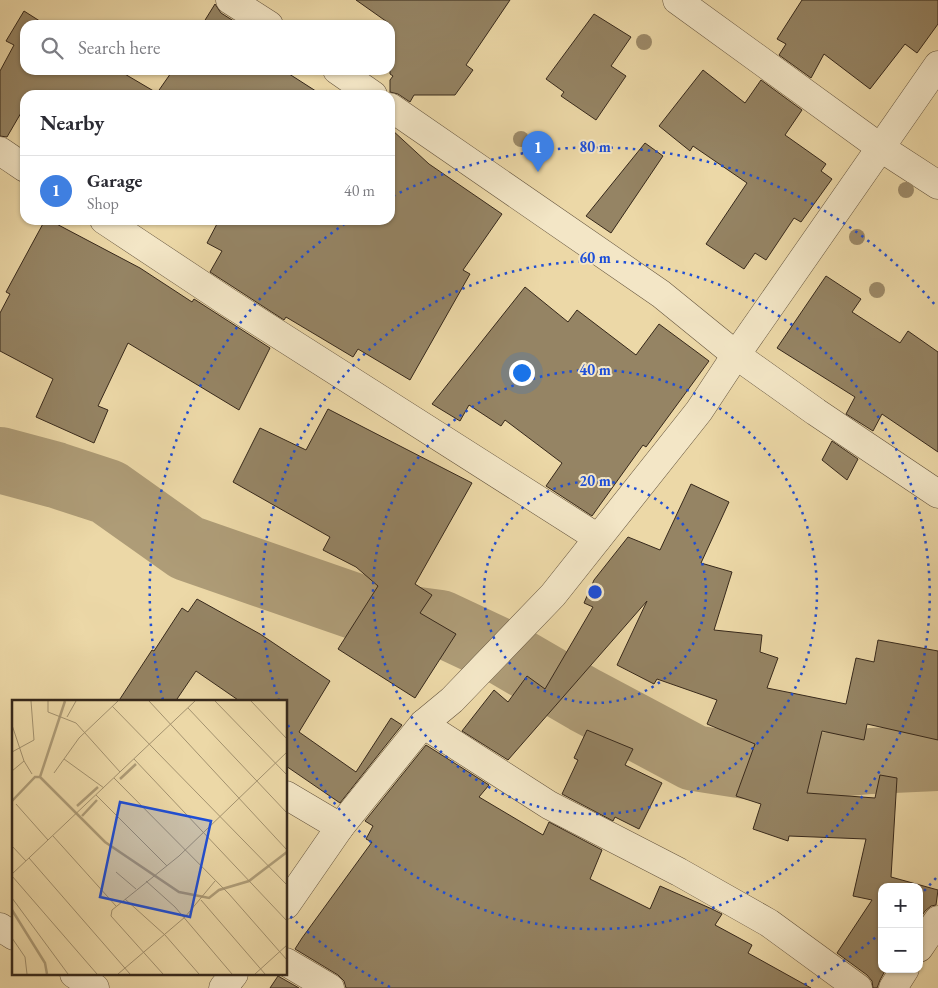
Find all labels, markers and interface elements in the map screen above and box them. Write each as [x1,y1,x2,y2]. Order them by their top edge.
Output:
search box [20,20,395,75]
icon: search [38,34,66,62]
text: Search here [78,35,160,60]
text: Nearby [40,109,104,136]
pin: 1 [522,131,554,172]
text: 80 m [579,137,611,156]
text: Garage [87,168,142,193]
text: 1 [52,180,60,201]
text: 40 m [344,180,375,201]
text: Shop [87,193,119,214]
text: 60 m [579,248,611,267]
your location [509,360,535,386]
text: 40 m [579,360,611,379]
text: 20 m [579,471,611,490]
centre of rings [586,583,604,601]
inset map [12,700,288,976]
map controls [878,883,923,973]
button: + [878,883,923,928]
button: − [878,928,923,973]

